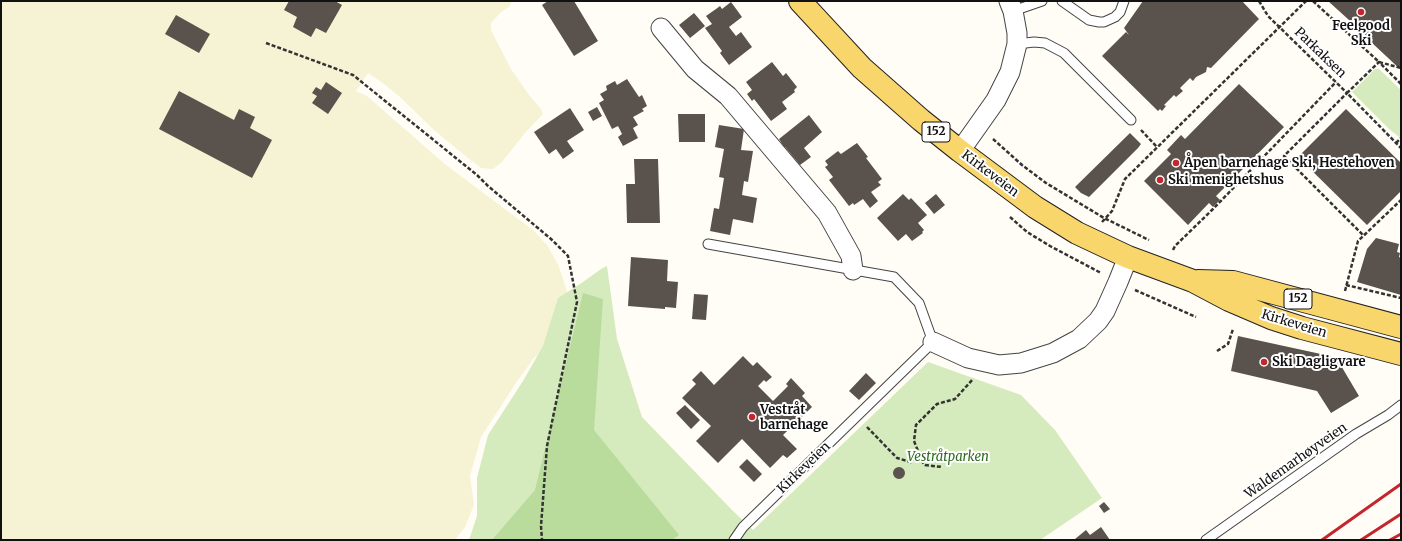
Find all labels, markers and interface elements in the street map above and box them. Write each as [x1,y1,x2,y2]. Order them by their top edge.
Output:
marker: Feelgood Ski [1356,7,1366,17]
place label: Feelgood Ski [1332,18,1390,49]
street label: Parkaksen [1291,25,1349,81]
road number: 152 [922,122,950,142]
street label: Kirkeveien [958,147,1022,201]
place label: Åpen barnehage Ski, Hestehoven [1184,155,1395,171]
marker: Åpen barnehage Ski, Hestehoven [1171,158,1181,168]
place label: Ski menighetshus [1168,172,1284,188]
marker: Ski menighetshus [1155,175,1165,185]
road number: 152 [1284,289,1312,309]
street label: Kirkeveien [1259,307,1329,341]
place label: Ski Dagligvare [1272,354,1366,370]
marker: Ski Dagligvare [1259,357,1269,367]
place label: Vestråt barnehage [760,402,828,433]
marker: Vestråt barnehage [747,412,757,422]
street label: Waldemarhøyveien [1242,420,1350,502]
street label: Kirkeveien [774,439,834,497]
park label: Vestråtparken [907,449,989,465]

